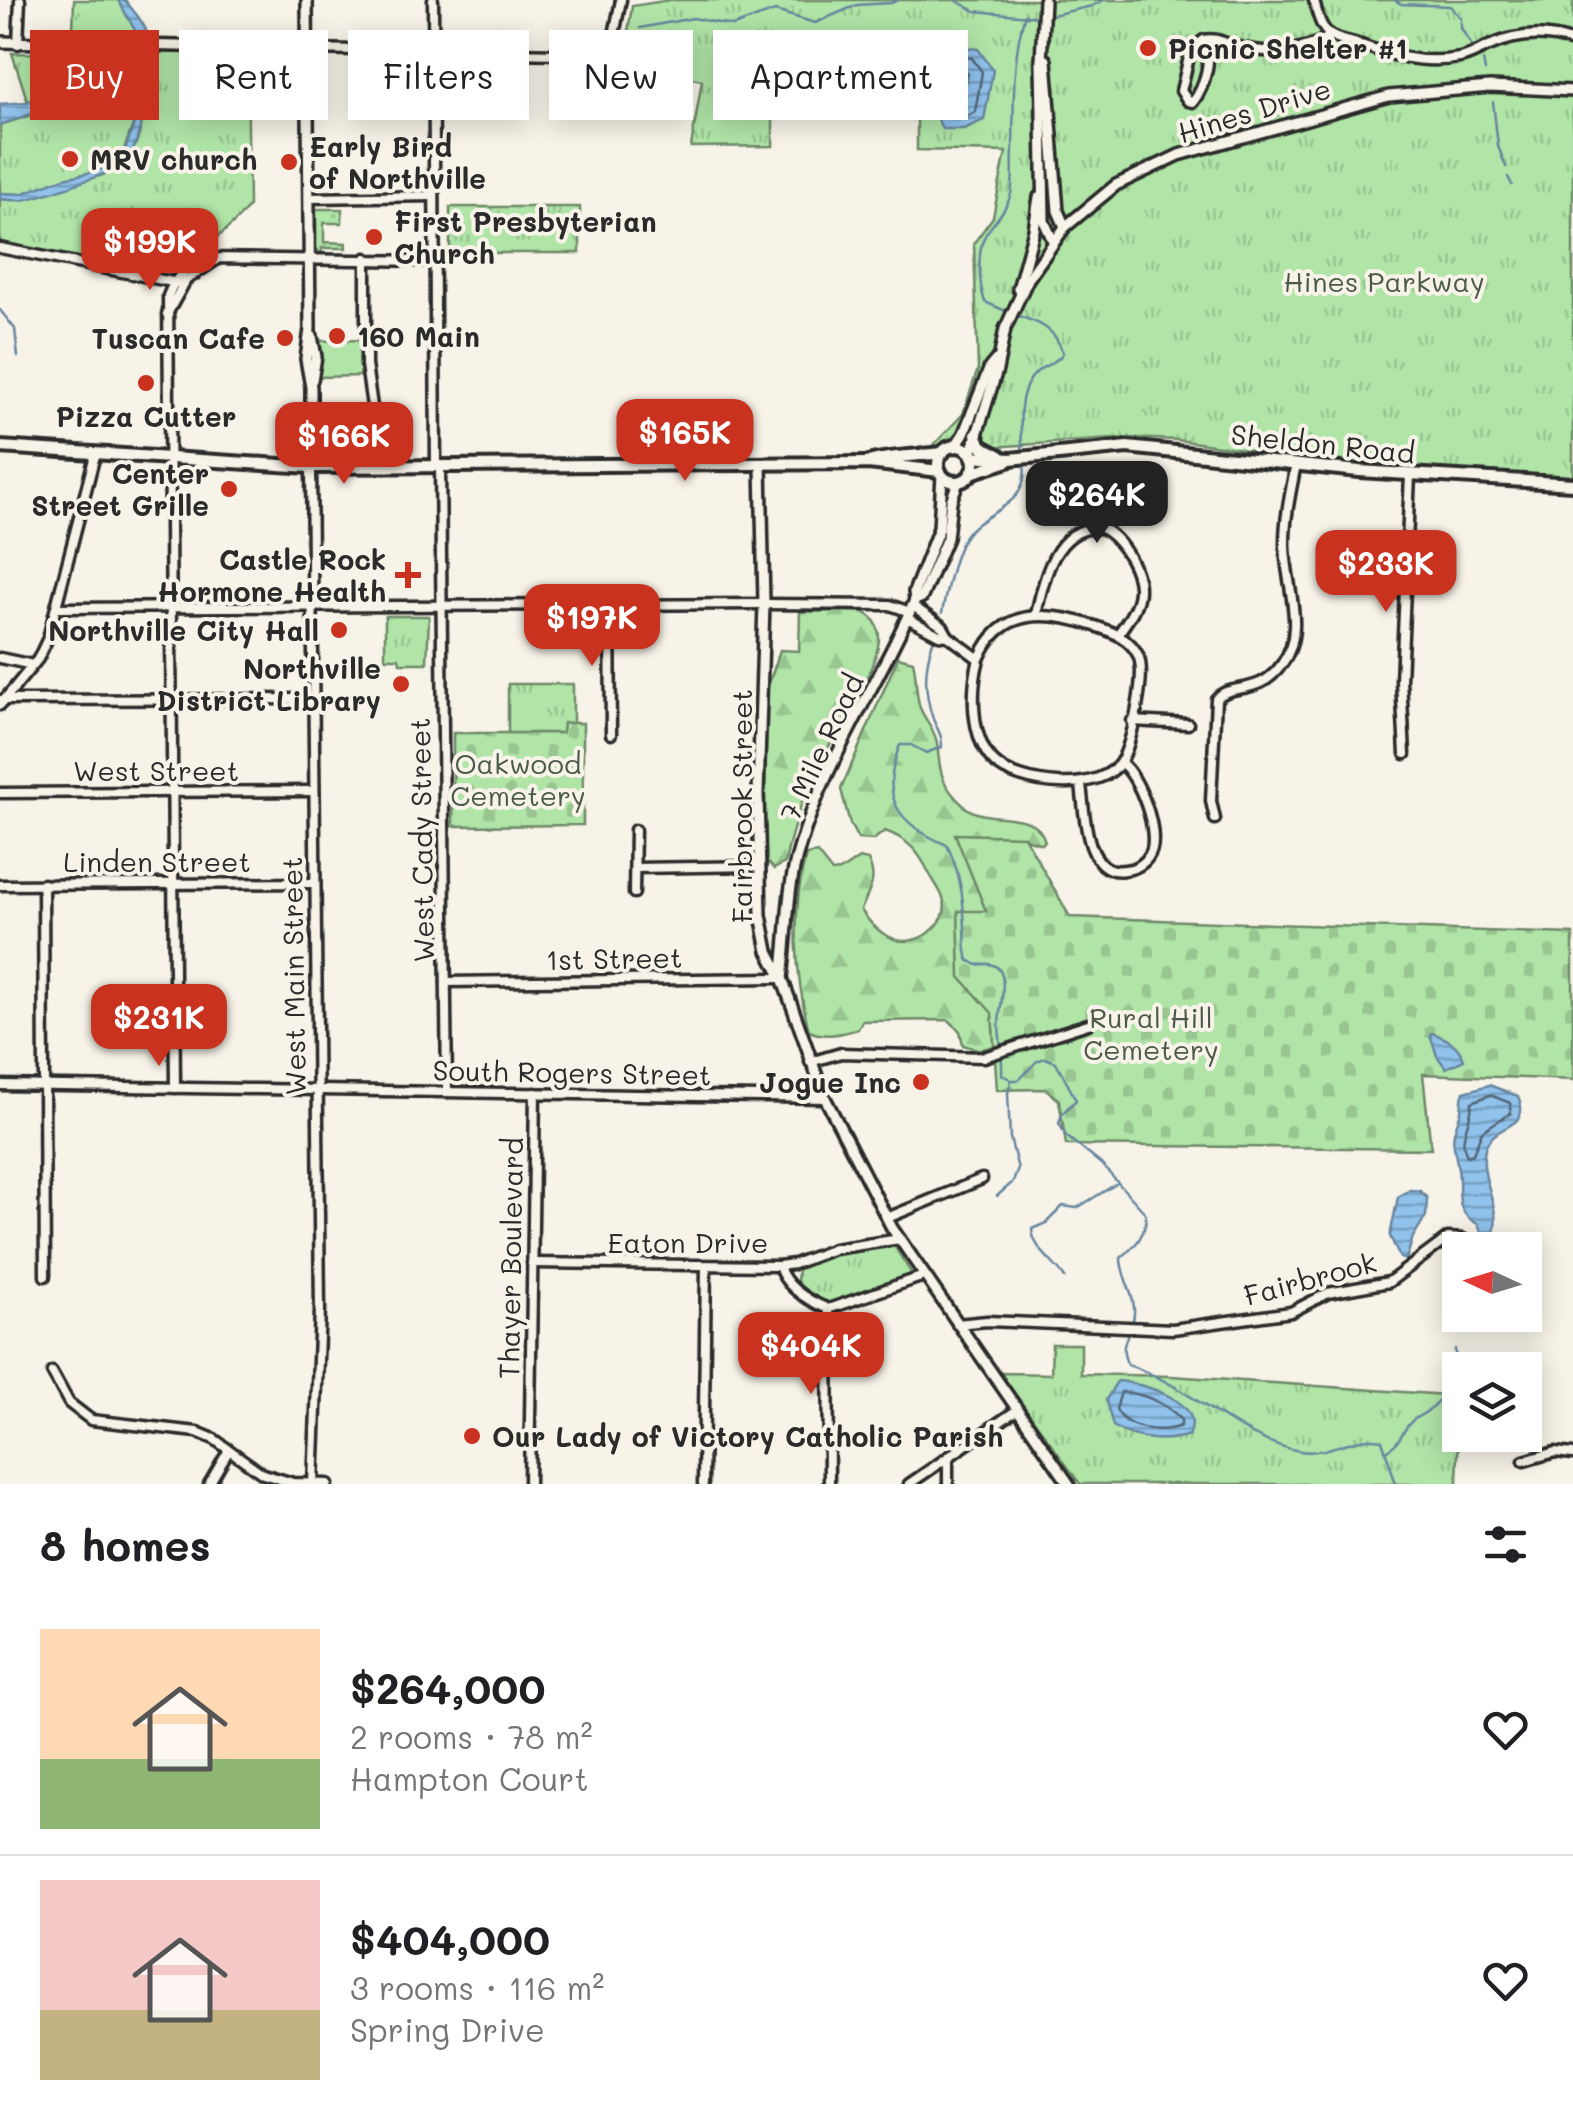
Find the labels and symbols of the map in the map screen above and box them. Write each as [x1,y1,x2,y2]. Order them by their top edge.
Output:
place label: Picnic Shelter #1 [1168,30,1407,66]
marker: Picnic Shelter #1 [1137,37,1159,59]
street label: Hines Drive [1173,70,1335,150]
place label: Early Bird of Northville [309,128,486,196]
place label: MRV church [90,141,257,177]
marker: MRV church [59,148,81,170]
marker: Early Bird of Northville [278,151,300,173]
place label: First Presbyterian Church [394,203,657,271]
pin: $199K [80,208,220,293]
marker: First Presbyterian Church [363,226,385,248]
park label: Hines Parkway [1283,263,1485,299]
place label: 160 Main [357,318,480,354]
place label: Tuscan Cafe [92,320,265,356]
marker: 160 Main [326,325,348,347]
marker: Tuscan Cafe [274,327,296,349]
marker: Pizza Cutter [135,372,157,394]
place label: Pizza Cutter [56,398,236,434]
pin: $165K [615,399,755,484]
pin: $166K [274,402,414,487]
street label: Sheldon Road [1229,415,1417,471]
place label: Center Street Grille [31,455,209,523]
pin: $264K [1027,461,1167,546]
marker: Center Street Grille [218,478,240,500]
pin: $233K [1316,530,1456,615]
place label: Castle Rock Hormone Health [157,541,386,609]
marker: Castle Rock Hormone Health [395,562,421,588]
pin: $197K [522,584,662,669]
place label: Northville City Hall [48,612,319,649]
marker: Northville City Hall [328,619,350,641]
place label: Northville District Library [157,650,381,719]
street label: 7 Mile Road [771,668,871,826]
marker: Northville District Library [390,673,412,695]
street label: Fairbrook Street [723,689,759,923]
street label: West Cady Street [401,717,441,963]
park label: Oakwood Cemetery [450,745,586,813]
street label: West Street [73,752,239,788]
street label: Linden Street [63,843,251,879]
street label: West Main Street [273,856,313,1096]
street label: 1st Street [545,939,683,977]
pin: $231K [89,984,229,1069]
park label: Rural Hill Cemetery [1083,999,1219,1067]
street label: South Rogers Street [432,1052,712,1092]
place label: Jogue Inc [759,1064,901,1100]
marker: Jogue Inc [910,1071,932,1093]
street label: Thayer Boulevard [490,1137,530,1379]
street label: Eaton Drive [608,1224,768,1260]
north arrow [1442,1232,1542,1332]
street label: Fairbrook [1240,1243,1380,1313]
pin: $404K [741,1312,881,1397]
place label: Our Lady of Victory Catholic Parish [492,1418,1003,1455]
marker: Our Lady of Victory Catholic Parish [461,1425,483,1447]

